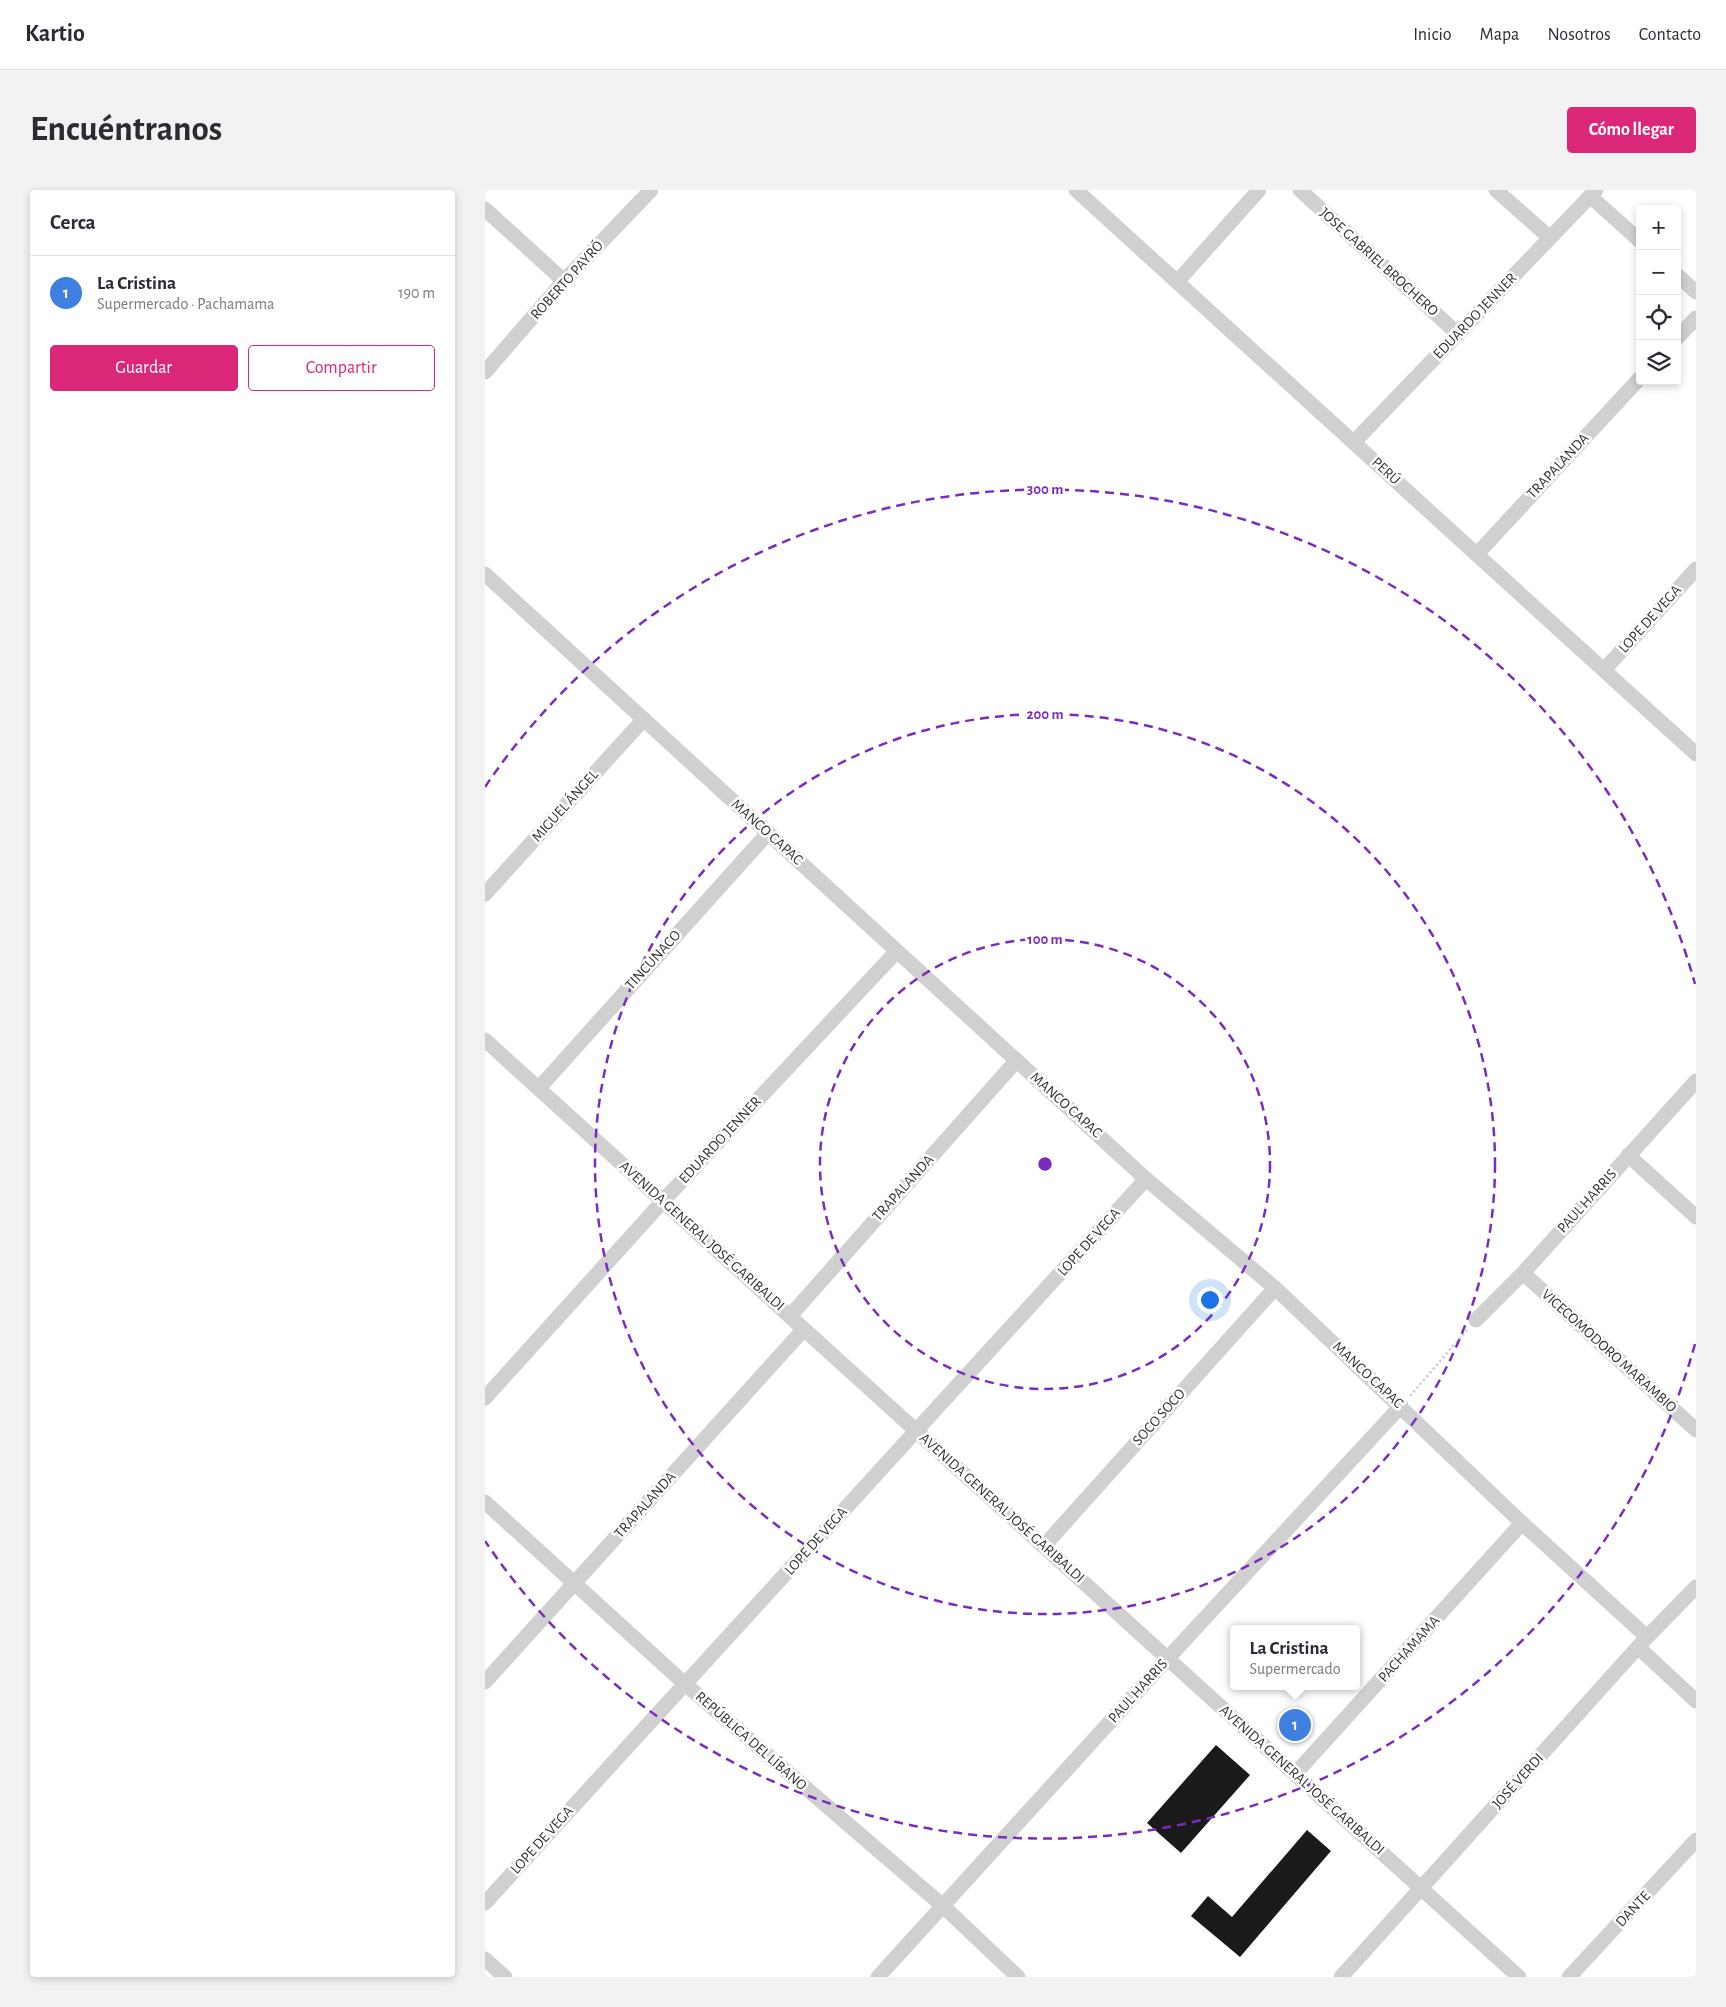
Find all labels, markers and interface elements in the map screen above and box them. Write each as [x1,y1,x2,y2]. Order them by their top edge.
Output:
text: Kartio [25,22,85,46]
text: Inicio [1413,26,1452,44]
text: Mapa [1480,26,1519,44]
text: Nosotros [1547,26,1611,44]
text: Contacto [1639,26,1701,44]
button: Cómo llegar [1567,107,1696,153]
text: Encuéntranos [30,112,222,147]
street label: JOSE GABRIEL BROCHERO [1317,205,1441,319]
map controls [1636,205,1681,385]
button: + [1636,205,1681,250]
text: Cerca [50,212,96,233]
street label: ROBERTO PAYRÓ [526,236,606,322]
button: − [1636,250,1681,295]
street label: EDUARDO JENNER [1430,270,1520,362]
text: La Cristina [97,274,176,293]
text: 1 [63,285,69,301]
text: 190 m [398,285,435,301]
button: locate [1636,295,1681,340]
text: Supermercado · Pachamama [97,296,274,312]
button: layers [1636,340,1681,385]
button: Guardar [50,345,238,391]
button: Compartir [248,345,435,391]
street label: TRAPALANDA [1524,430,1592,502]
street label: PERÚ [1369,453,1404,488]
text: 300 m [1027,482,1063,497]
street label: LOPE DE VEGA [1616,582,1684,656]
text: 200 m [1026,707,1064,722]
street label: MIGUEL ÁNGEL [527,765,602,845]
street label: MANCO CAPAC [729,796,806,868]
street label: TINCUNACO [622,927,684,993]
text: 100 m [1027,932,1063,947]
street label: MANCO CAPAC [1028,1069,1105,1141]
street label: EDUARDO JENNER [676,1094,764,1186]
street label: TRAPALANDA [870,1152,937,1224]
centre of rings [1036,1155,1054,1173]
street label: AVENIDA GENERAL JOSÉ GARIBALDI [617,1157,789,1314]
street label: PAUL HARRIS [1555,1166,1619,1236]
street label: LOPE DE VEGA [1055,1205,1123,1279]
your location [1197,1287,1223,1313]
street label: VICECOMODORO MARAMBIO [1539,1287,1679,1415]
street label: MANCO CAPAC [1330,1339,1406,1411]
street label: SOCO SOCO [1130,1386,1188,1448]
street label: AVENIDA GENERAL JOSÉ GARIBALDI [917,1429,1089,1586]
street label: TRAPALANDA [612,1469,679,1541]
street label: LOPE DE VEGA [782,1504,850,1578]
street label: PACHAMAMA [1376,1613,1443,1685]
popup [1230,1625,1360,1690]
text: La Cristina [1249,1639,1329,1658]
street label: PAUL HARRIS [1106,1656,1170,1726]
text: Supermercado [1249,1661,1341,1677]
street label: REPÚBLICA DEL LÍBANO [693,1687,811,1793]
street label: AVENIDA GENERAL JOSÉ GARIBALDI [1217,1701,1389,1858]
pin: 1 [1279,1706,1311,1744]
street label: JOSÉ VERDI [1488,1749,1546,1811]
street label: LOPE DE VEGA [508,1803,576,1877]
street label: DANTE [1613,1888,1653,1930]

